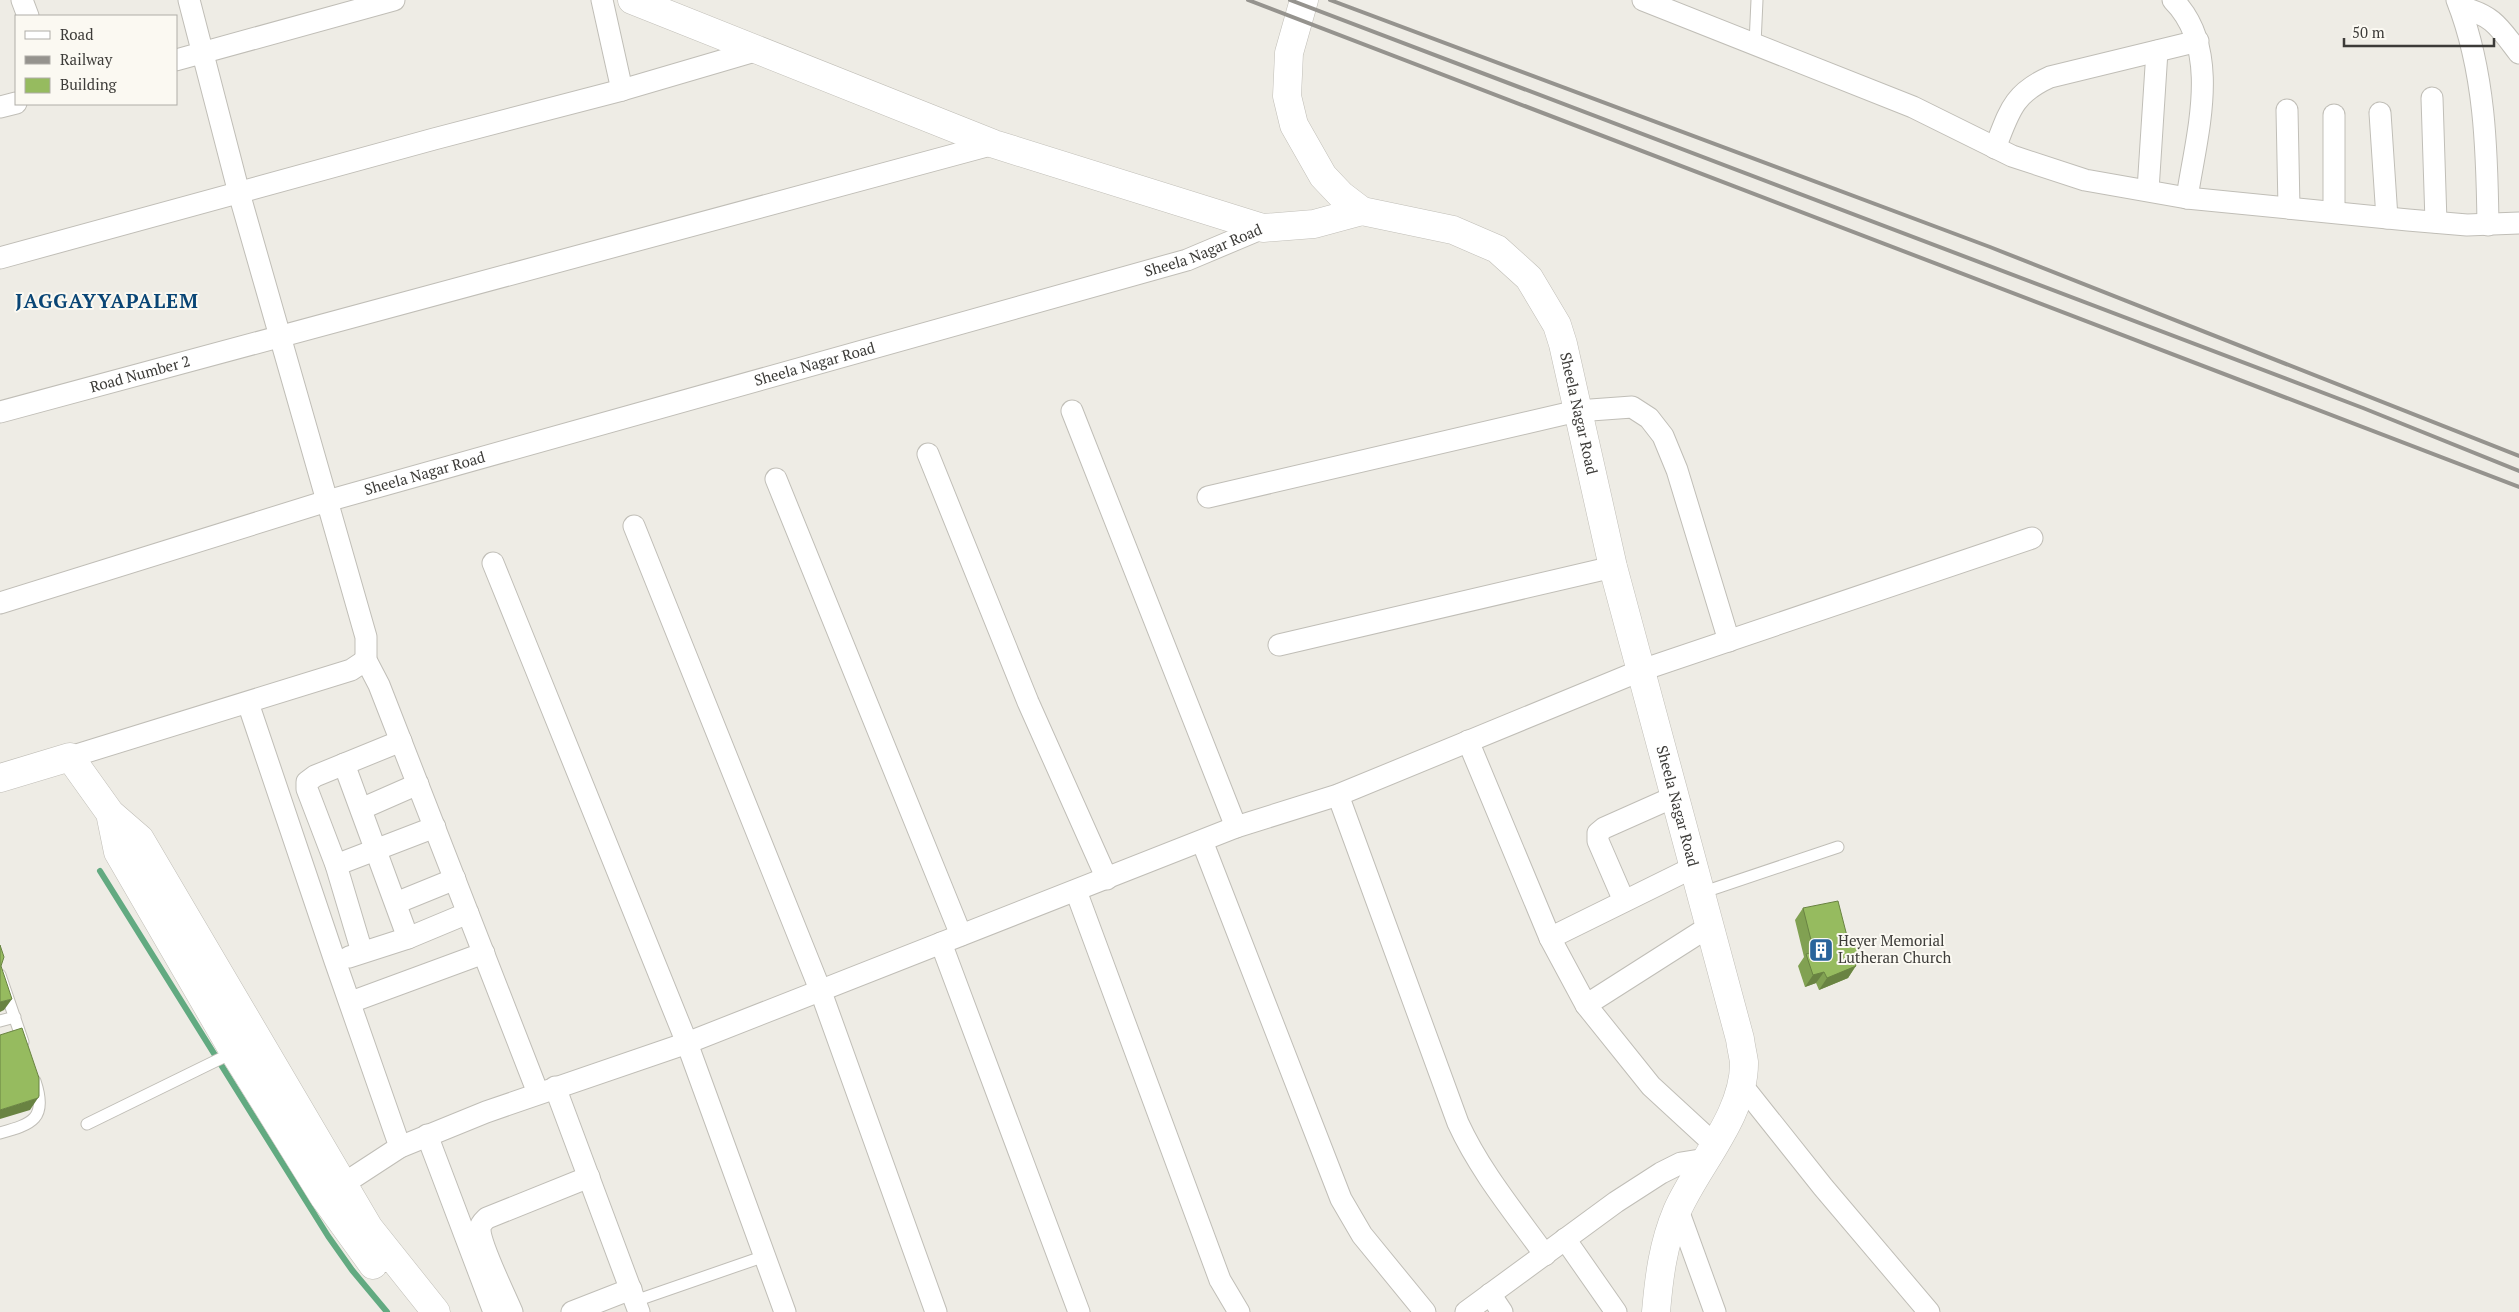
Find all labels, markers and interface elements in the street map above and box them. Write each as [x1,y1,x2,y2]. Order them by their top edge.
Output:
legend [15,15,178,105]
scale bar [2344,15,2494,47]
text: 50 m [2352,22,2385,42]
text: Road [60,24,93,44]
text: Railway [60,49,113,69]
text: Building [60,74,118,94]
street label: Sheela Nagar Road [1142,219,1265,281]
district label: JAGGAYYAPALEM [15,287,199,314]
street label: Sheela Nagar Road [752,337,877,390]
street label: Road Number 2 [87,350,192,396]
street label: Sheela Nagar Road [1556,350,1603,476]
street label: Sheela Nagar Road [362,446,487,499]
street label: Sheela Nagar Road [1652,743,1704,869]
place label: Heyer Memorial Lutheran Church [1838,930,1951,967]
building icon: Heyer Memorial Lutheran Church [1808,937,1834,963]

